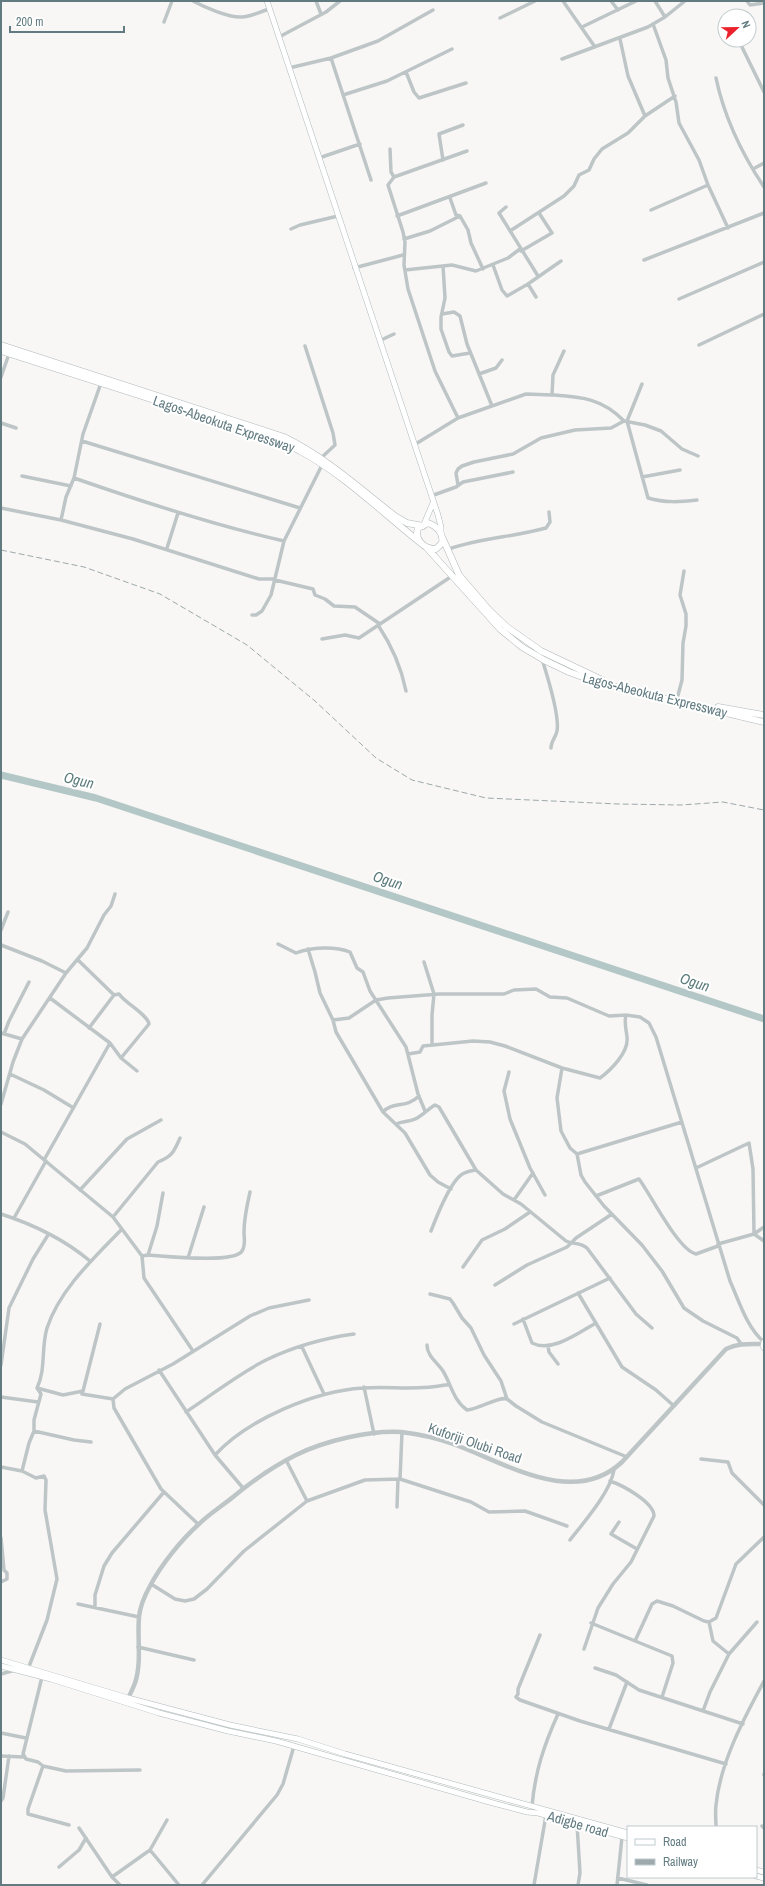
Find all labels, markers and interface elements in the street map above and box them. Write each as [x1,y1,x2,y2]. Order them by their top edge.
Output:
scale bar [10,8,124,34]
north arrow [717,8,757,48]
text: 200 m [16,14,43,30]
text: N [739,19,754,30]
street label: Lagos-Abeokuta Expressway [151,391,297,457]
street label: Lagos-Abeokuta Expressway [581,668,730,722]
water label: Ogun [62,766,96,794]
water label: Ogun [370,865,406,895]
water label: Ogun [677,967,713,997]
street label: Kuforiji Olubi Road [426,1419,524,1467]
street label: Adigbe road [544,1806,611,1841]
legend [627,1826,757,1878]
text: Road [663,1834,687,1850]
text: Railway [663,1854,698,1870]

